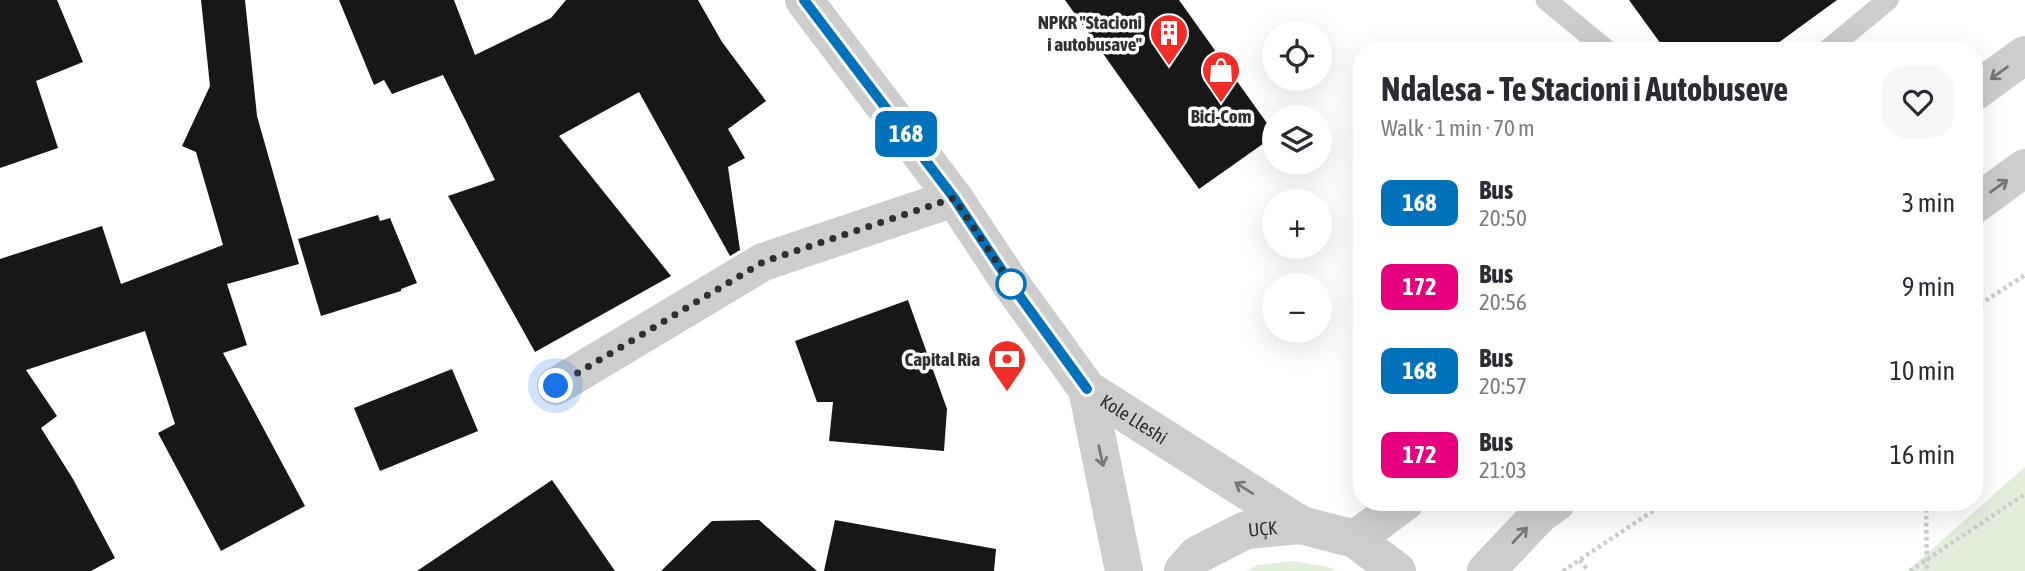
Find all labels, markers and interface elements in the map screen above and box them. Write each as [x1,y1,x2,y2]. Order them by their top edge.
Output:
place label: NPKR "Stacioni i autobusave" [1038,11,1142,55]
building icon: NPKR "Stacioni i autobusave" [1148,12,1190,67]
map controls [1262,21,1332,343]
button: locate [1262,21,1332,91]
shop icon: Bici-Com [1200,49,1242,104]
button: heart [1881,65,1955,139]
one-way arrow [1990,65,2009,80]
text: Ndalesa - Te Stacioni i Autobuseve [1381,70,1788,108]
place label: Bici-Com [1191,105,1251,127]
button: layers [1262,105,1332,175]
line badge: 168 [866,111,946,157]
text: Walk · 1 min · 70 m [1381,115,1535,141]
text: 168 [889,120,923,147]
text: Bus [1479,175,1513,205]
one-way arrow [1990,179,2009,194]
text: 3 min [1902,188,1955,218]
button: + [1262,189,1332,259]
text: 168 [1403,189,1436,216]
text: 20:50 [1479,205,1527,231]
text: Bus [1479,259,1513,289]
unlabelled marker [996,269,1026,299]
text: 9 min [1902,272,1955,302]
button: − [1262,273,1332,343]
text: 172 [1403,273,1436,300]
text: 20:56 [1479,289,1527,315]
bank icon: Capital Ria [986,338,1028,393]
text: Bus [1479,343,1513,373]
place label: Capital Ria [905,348,980,370]
text: 10 min [1890,356,1955,386]
text: 168 [1403,357,1436,384]
your location [538,368,573,403]
text: 20:57 [1479,373,1527,399]
street label: Kole Lleshi [1096,389,1172,448]
text: Bus [1479,427,1513,457]
text: 16 min [1890,440,1955,470]
text: 172 [1403,441,1436,468]
one-way arrow [1094,444,1108,467]
text: 21:03 [1479,457,1527,483]
one-way arrow [1234,481,1254,495]
street label: UÇK [1247,516,1279,541]
one-way arrow [1512,527,1529,544]

